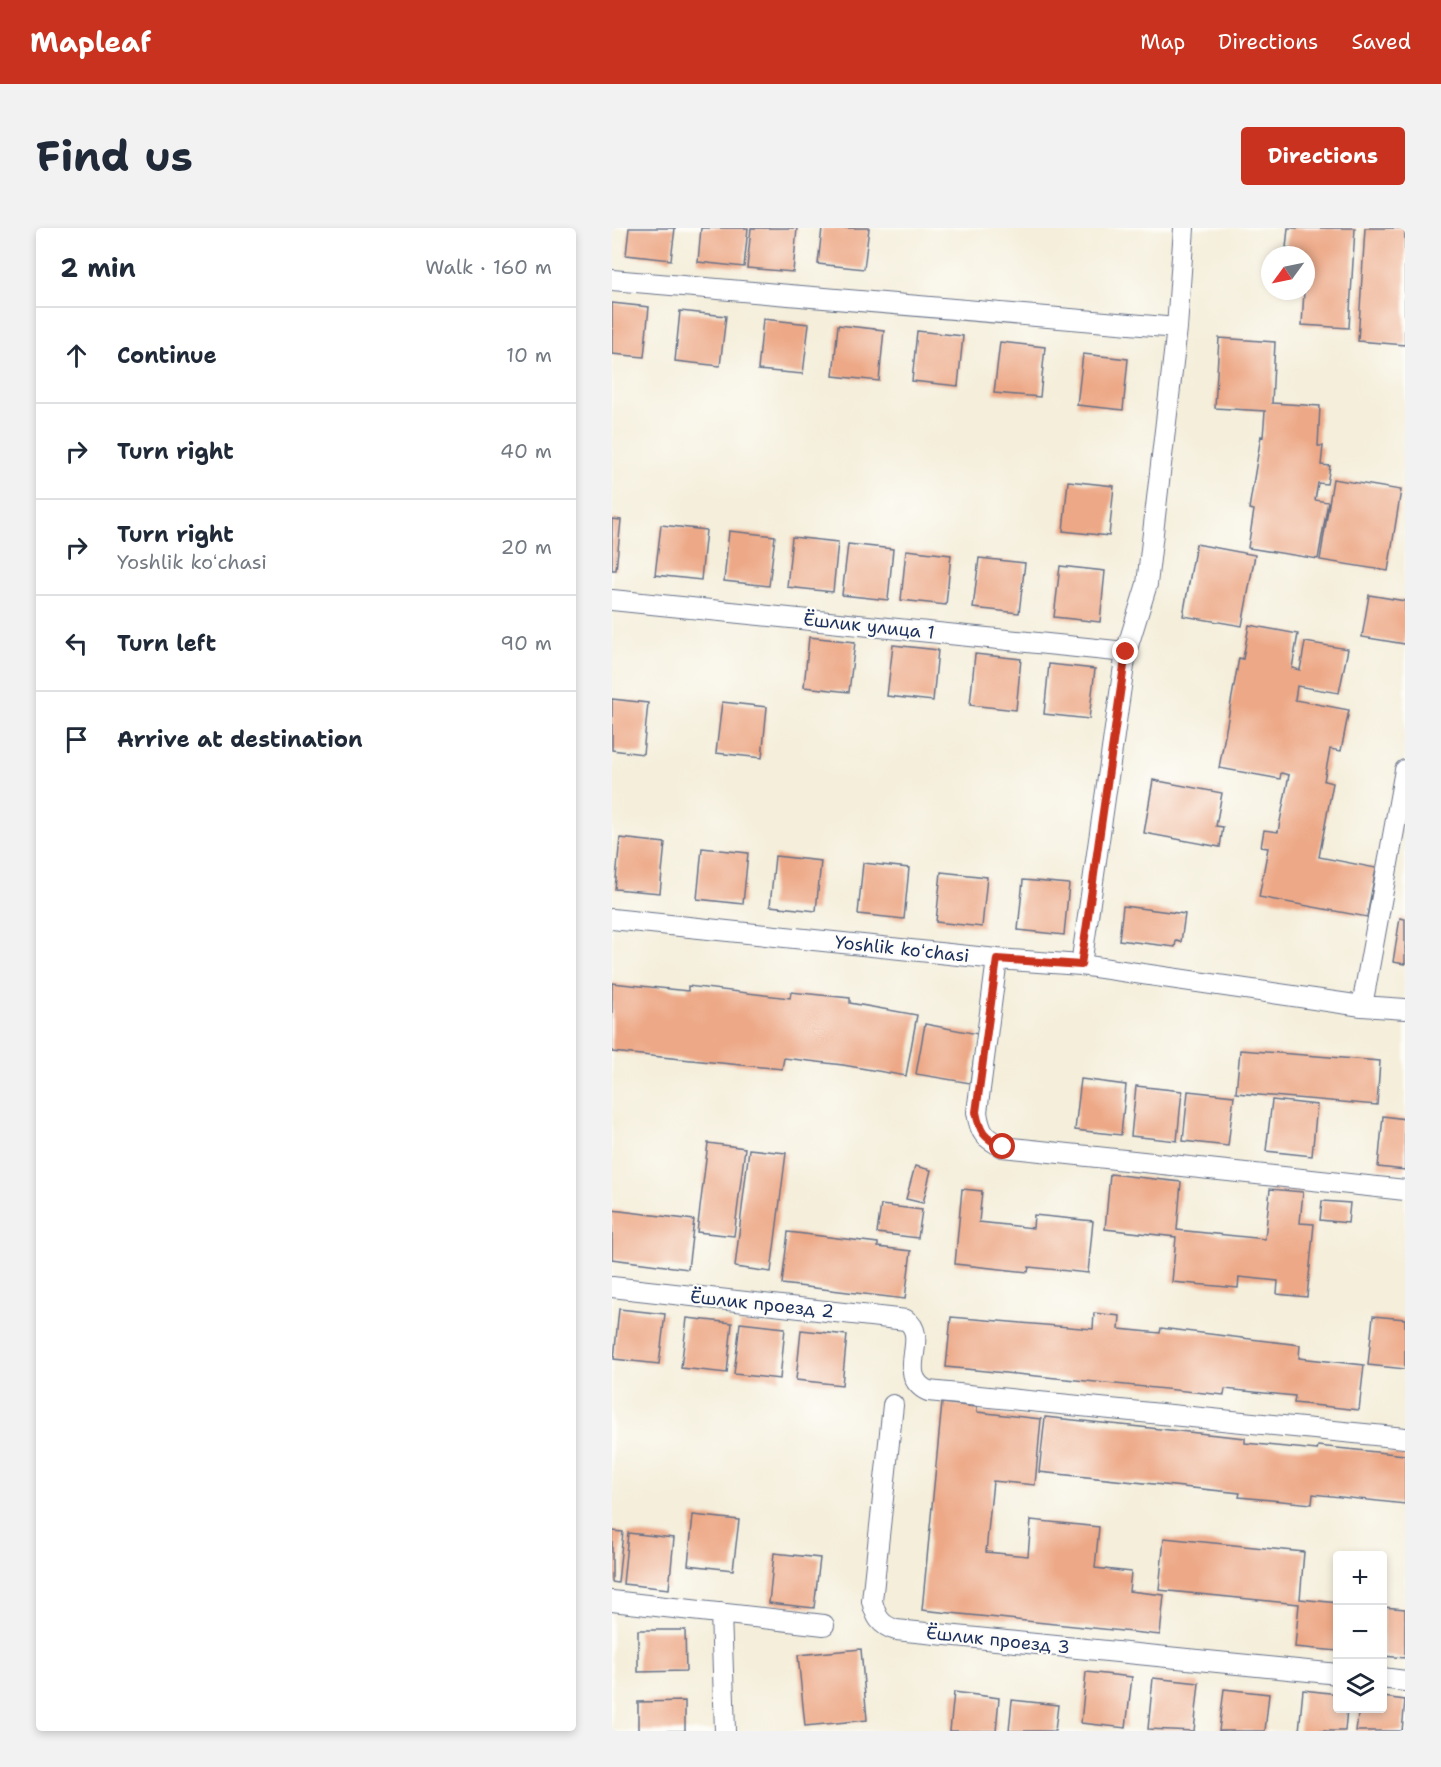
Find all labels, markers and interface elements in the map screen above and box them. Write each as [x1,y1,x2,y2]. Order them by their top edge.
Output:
text: Mapleaf [30,23,151,61]
text: Map [1140,28,1185,56]
text: Directions [1218,28,1318,56]
text: Saved [1351,28,1411,56]
button: Directions [1241,127,1405,185]
text: Find us [36,128,193,184]
north arrow [1261,246,1315,300]
text: 2 min [60,250,136,285]
text: Walk · 160 m [425,254,552,280]
icon: ahead [60,339,93,372]
text: Continue [117,341,217,370]
text: 10 m [506,342,552,368]
icon: right [60,435,93,468]
text: Turn right [117,437,234,466]
text: 40 m [500,438,552,464]
text: Turn right [117,520,234,549]
icon: right [60,531,93,564]
text: 20 m [501,534,552,560]
text: Yoshlik koʻchasi [117,549,267,575]
street label: Ёшлик улица 1 [802,607,936,645]
icon: left [60,627,93,660]
text: Turn left [117,629,216,658]
text: 90 m [500,630,552,656]
route end [1112,638,1138,664]
icon: arrive [60,723,93,756]
text: Arrive at destination [117,725,363,754]
street label: Yoshlik koʻchasi [834,930,970,968]
route start [989,1133,1015,1159]
street label: Ёшлик проезд 2 [689,1285,835,1323]
map controls [1333,1551,1387,1713]
button: + [1333,1551,1387,1605]
button: − [1333,1605,1387,1659]
street label: Ёшлик проезд 3 [925,1621,1071,1659]
button: layers [1333,1659,1387,1713]

